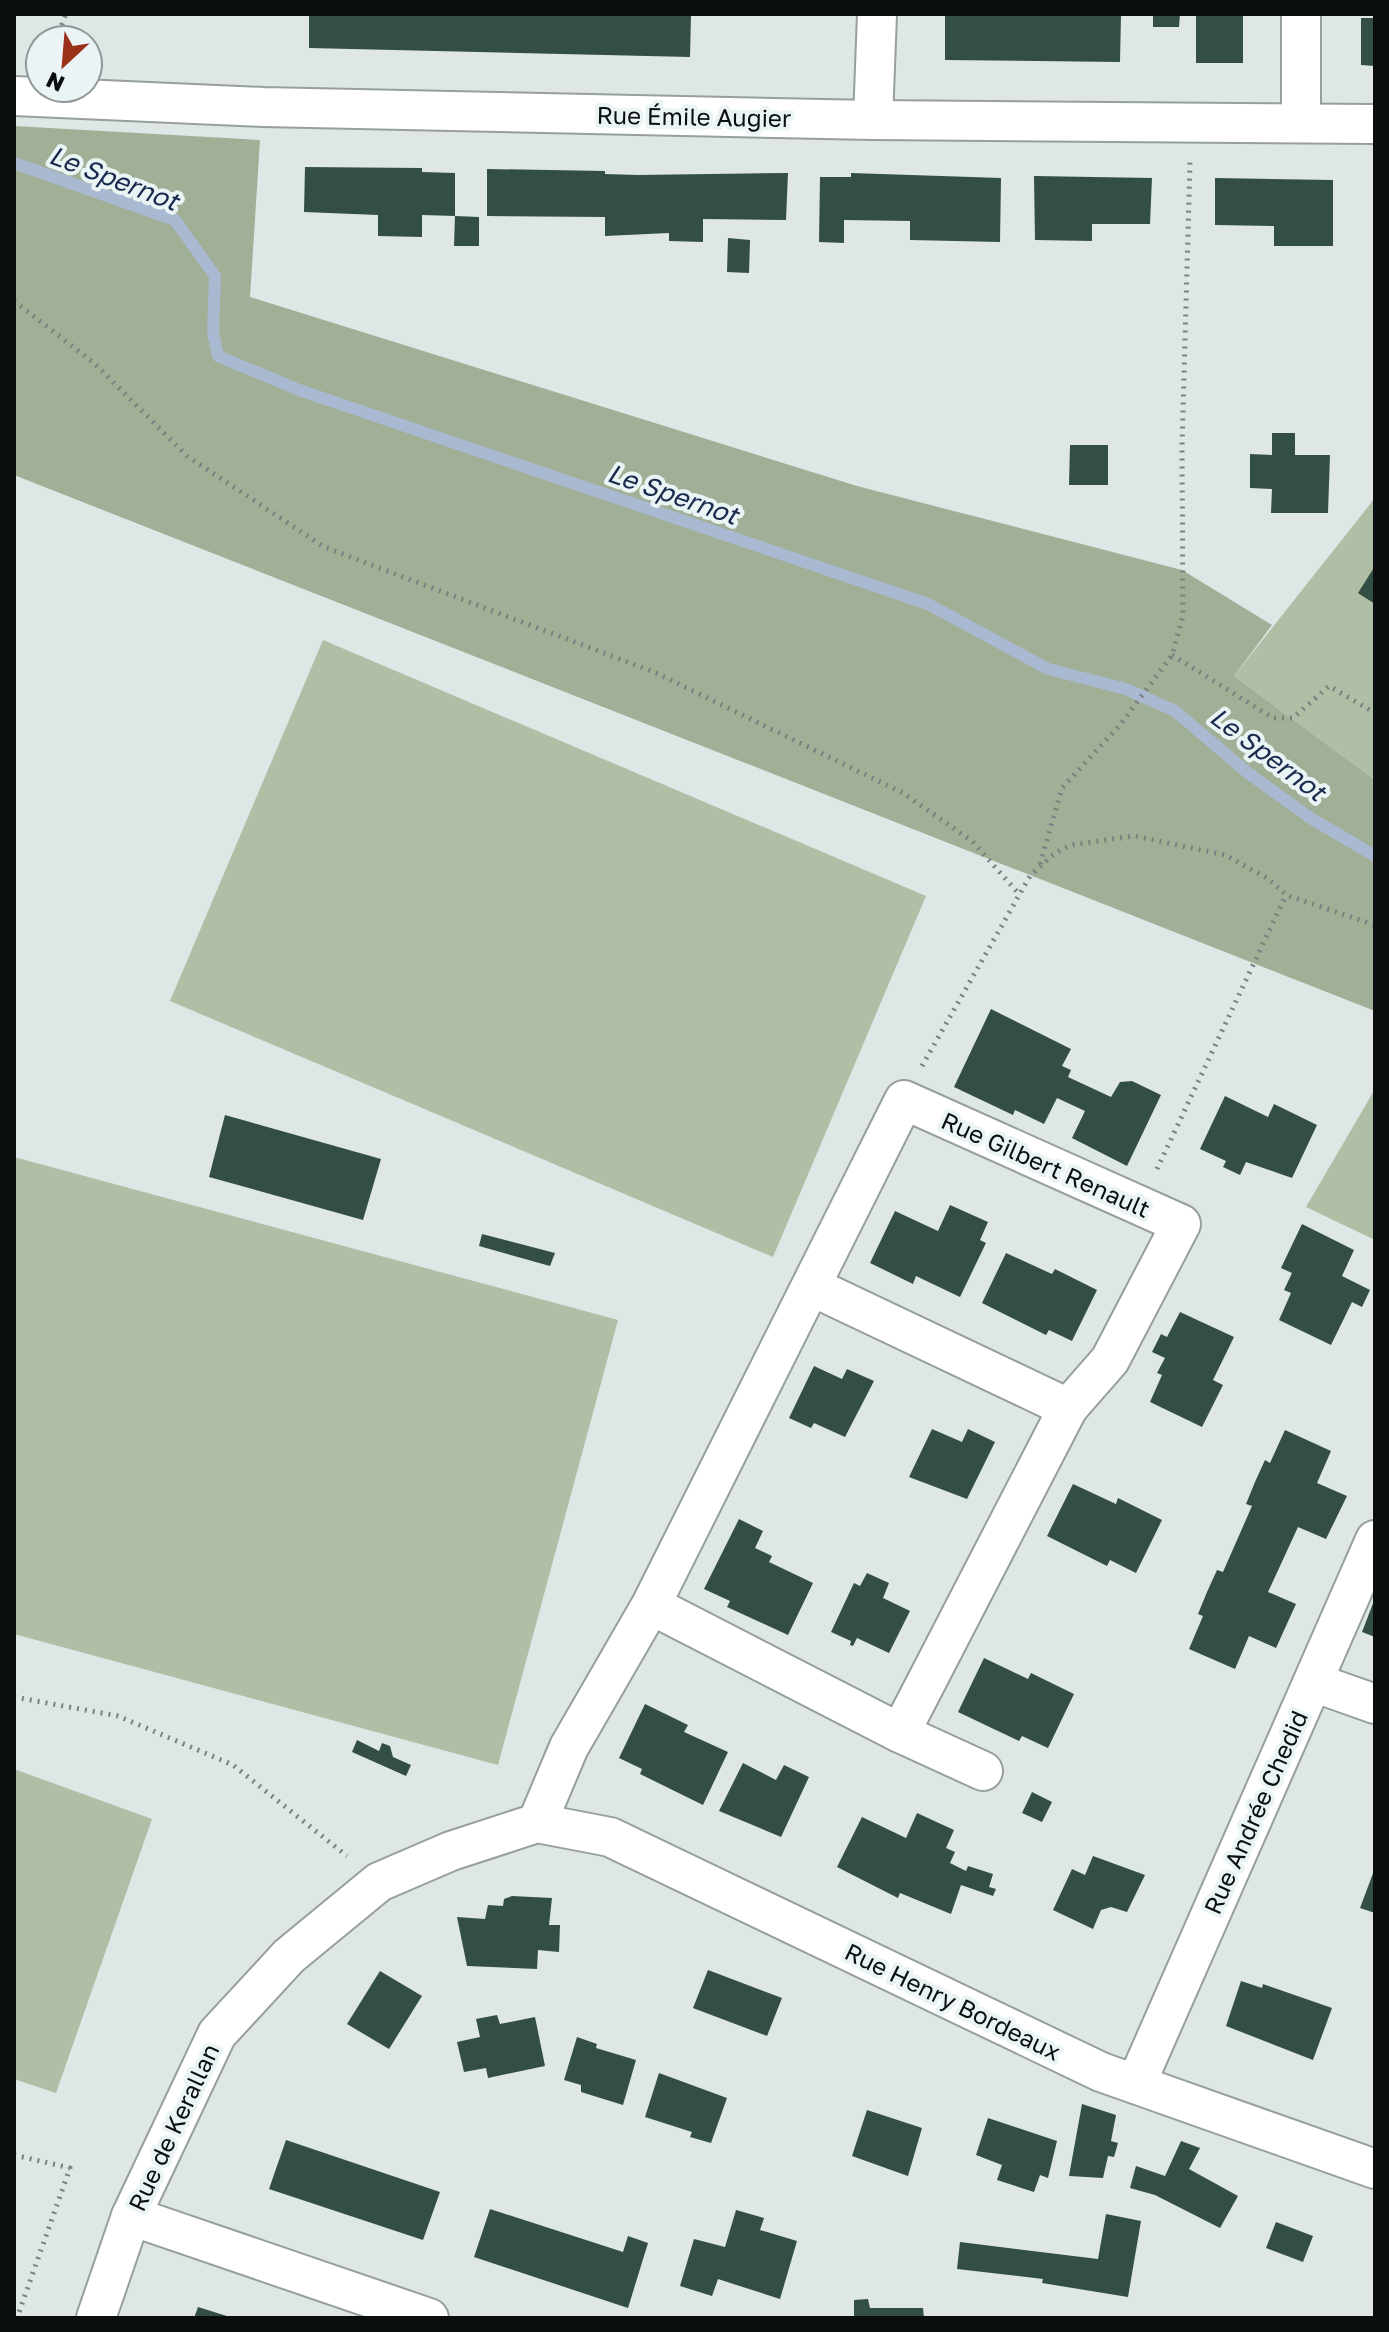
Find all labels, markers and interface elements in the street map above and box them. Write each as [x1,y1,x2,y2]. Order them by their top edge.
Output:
north arrow [24,24,104,104]
text: N [42,67,68,98]
street label: Rue Émile Augier [596,100,792,132]
water label: Le Spernot [45,139,185,218]
water label: Le Spernot [604,457,745,532]
water label: Le Spernot [1204,701,1334,809]
street label: Rue Gilbert Renault [937,1105,1155,1223]
street label: Rue Andrée Chedid [1197,1706,1313,1918]
street label: Rue Henry Bordeaux [840,1936,1066,2066]
street label: Rue de Kerallan [122,2039,224,2215]

